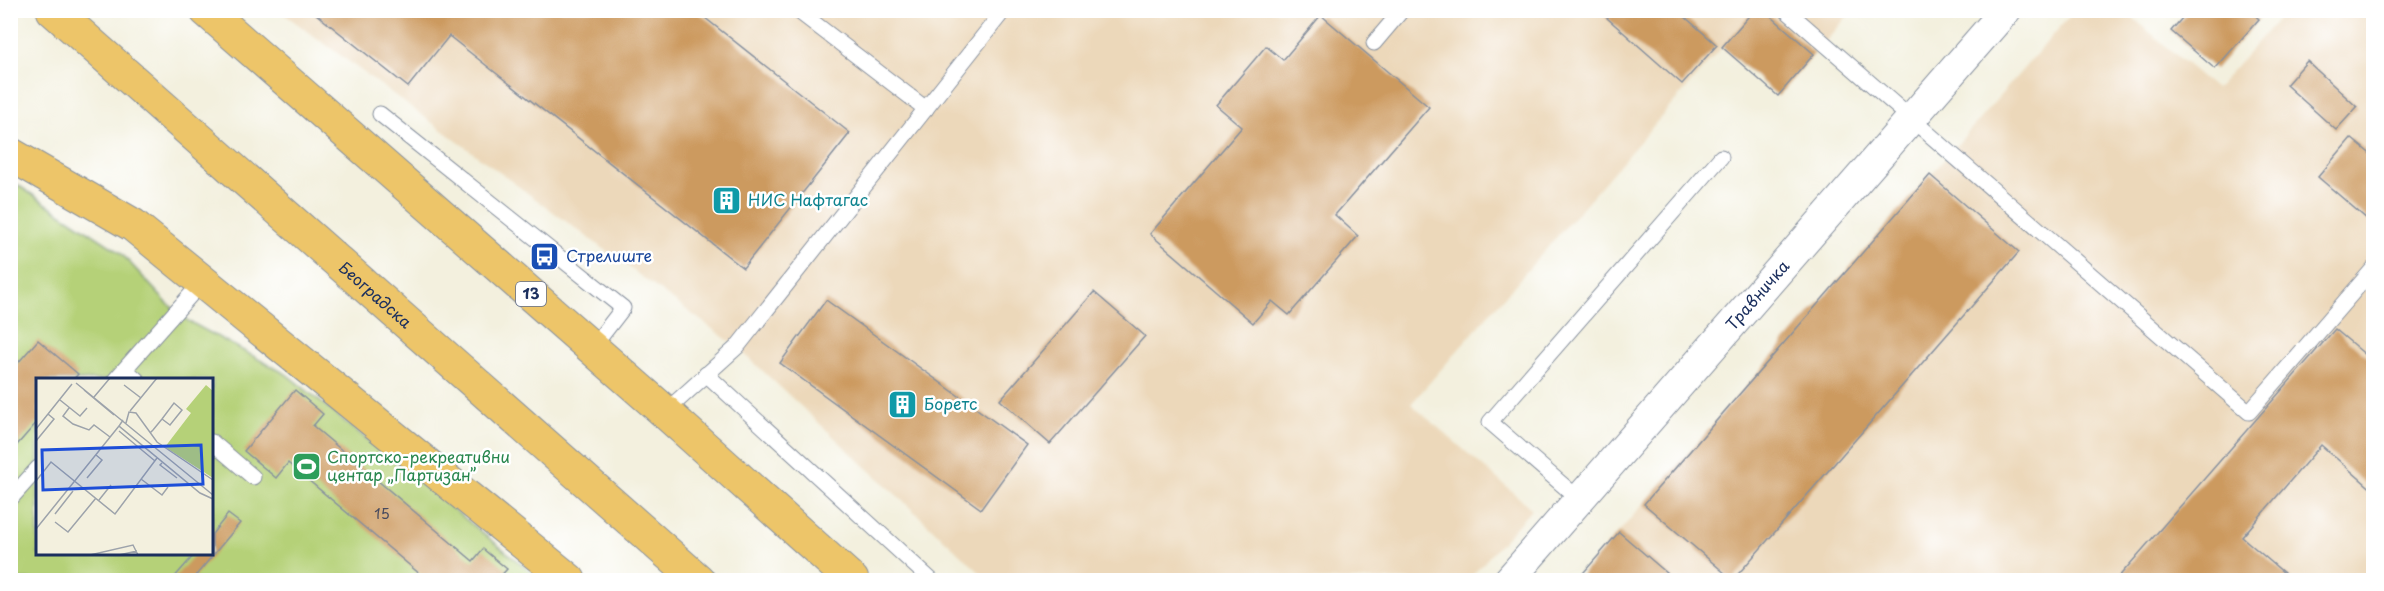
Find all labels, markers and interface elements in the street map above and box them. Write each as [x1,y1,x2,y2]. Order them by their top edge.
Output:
building icon: НИС Нафтагас [711,184,743,216]
place label: НИС Нафтагас [748,187,868,211]
bus stop icon: Стрелиште [529,240,561,272]
place label: Стрелиште [566,243,652,267]
street label: Травничка [1719,254,1794,335]
street label: Београдска [334,255,418,333]
road number: 13 [516,282,546,306]
inset map [36,378,213,555]
building icon: Боретс [887,388,919,420]
place label: Боретс [924,391,977,415]
place label: Спортско-рекреативни центар „Партизан” [327,444,510,486]
sports icon: Спортско-рекреативни центар „Партизан” [290,450,322,482]
house number: 15 [374,503,390,524]

